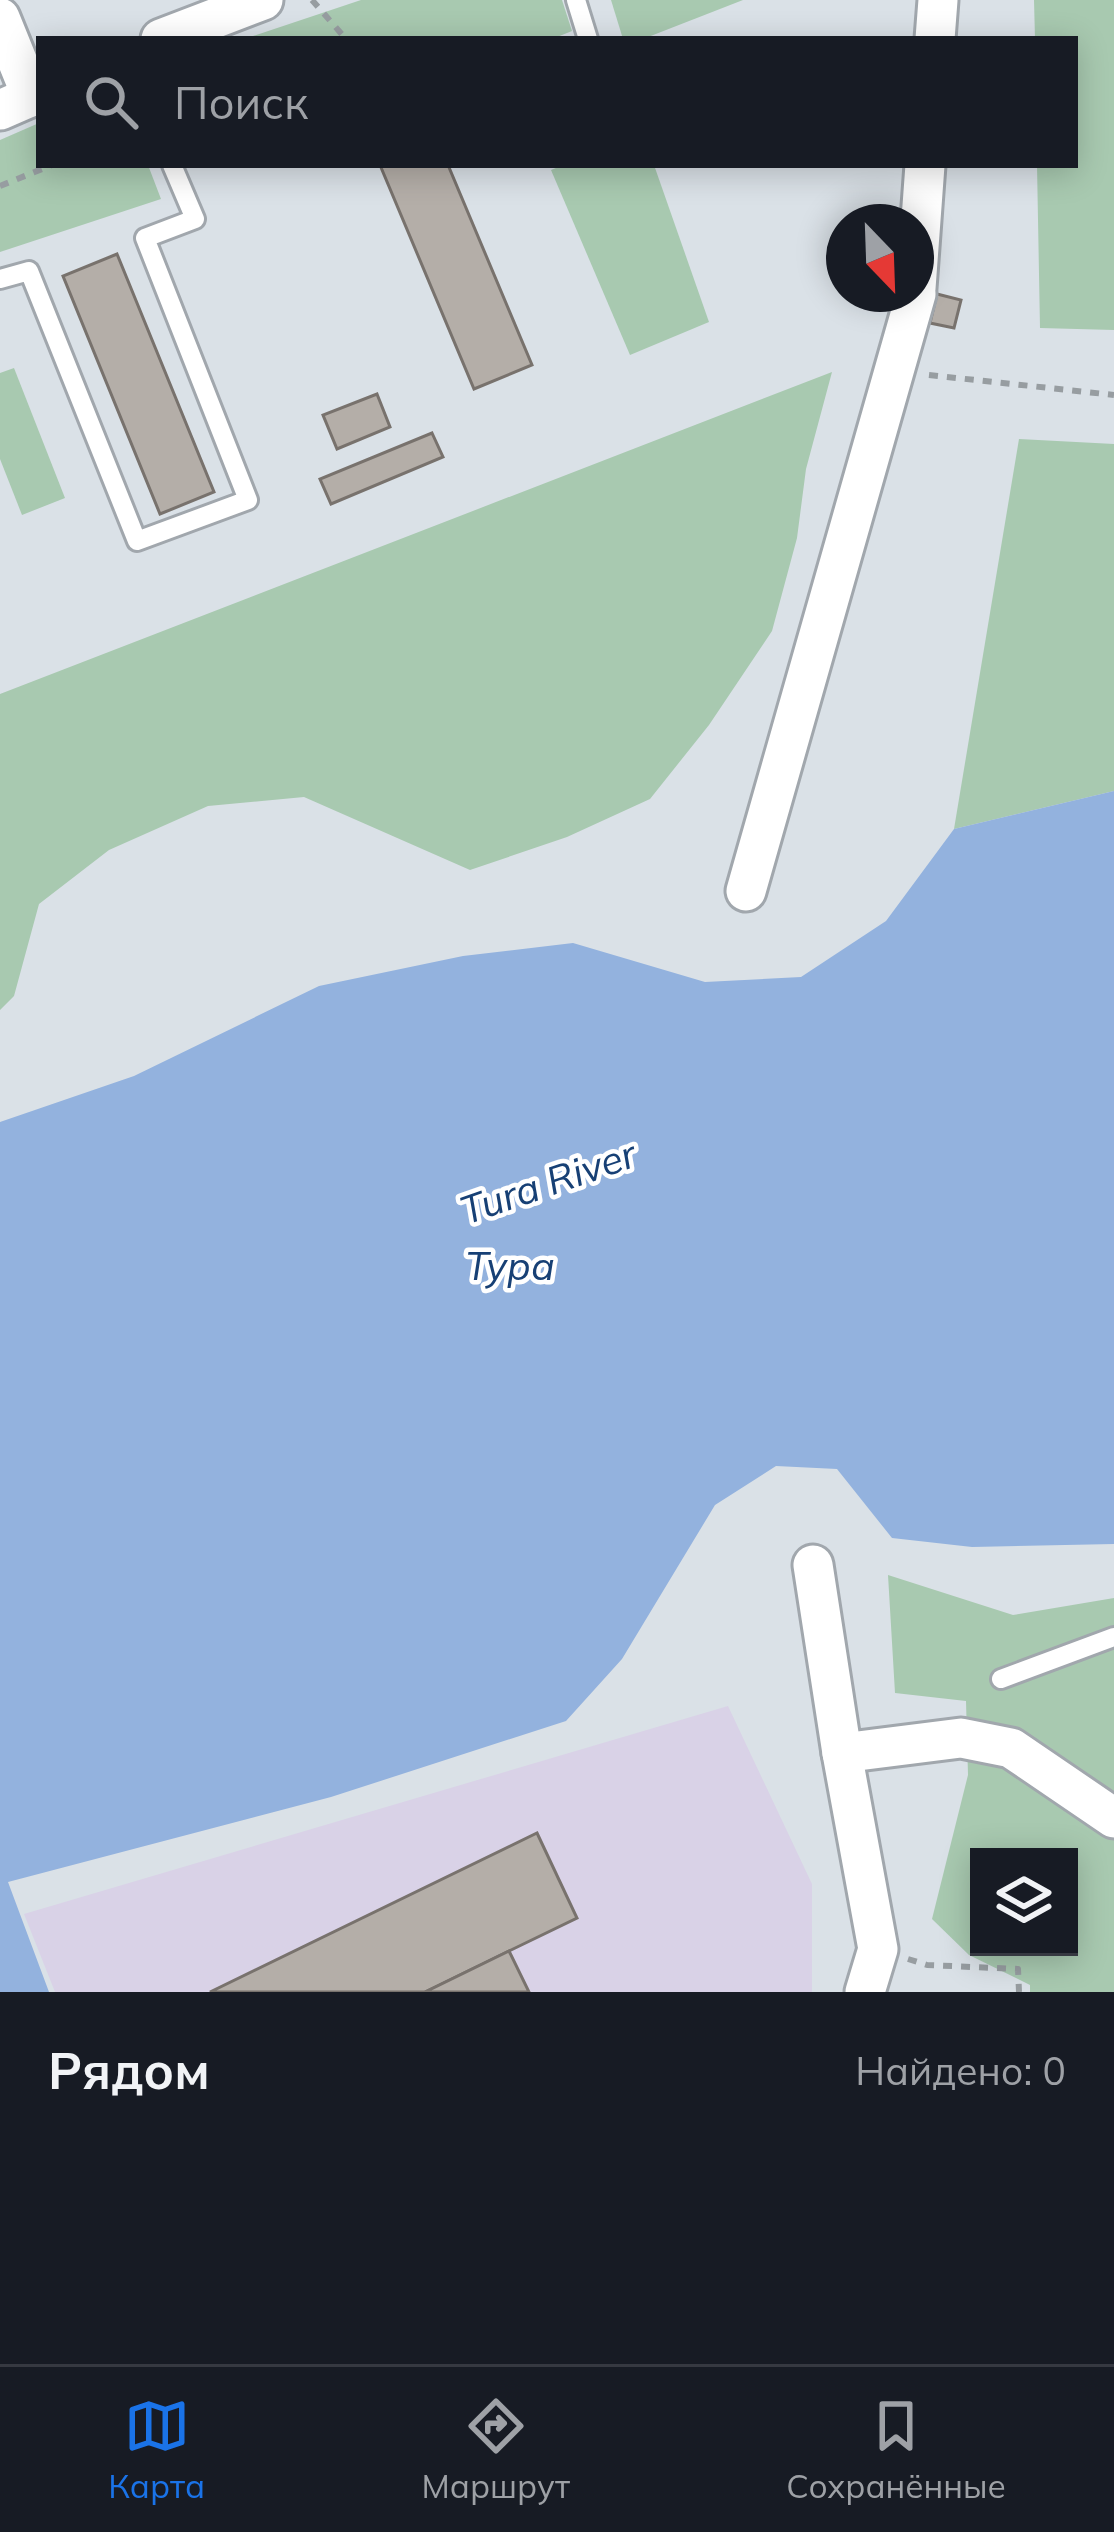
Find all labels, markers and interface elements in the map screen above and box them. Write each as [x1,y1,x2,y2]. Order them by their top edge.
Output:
search box [36,36,1078,168]
icon: search [78,69,144,135]
text: Поиск [174,74,308,130]
north arrow [826,204,934,312]
water label: Tura River [453,1128,644,1234]
water label: Тура [465,1241,555,1290]
map controls [970,1848,1078,1956]
button: layers [970,1848,1078,1956]
text: Рядом [48,2038,210,2102]
text: Найдено: 0 [855,2046,1066,2095]
tab: Карта [108,2393,205,2506]
tab: Маршрут [422,2393,570,2506]
tab: Сохранённые [786,2393,1006,2506]

